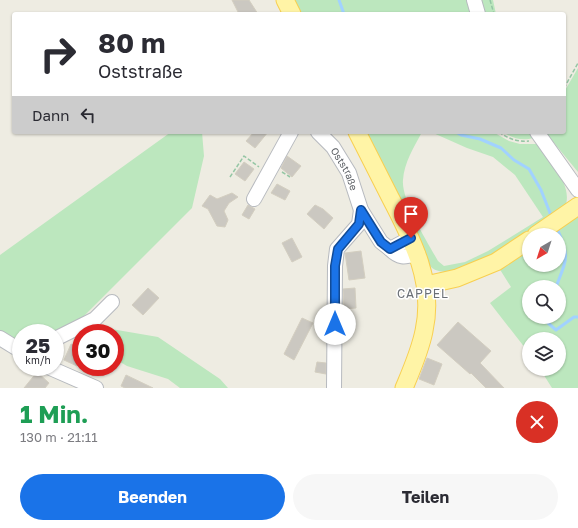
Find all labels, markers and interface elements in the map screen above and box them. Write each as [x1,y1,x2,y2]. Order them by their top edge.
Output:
text: 80 m [98,26,166,59]
icon: right [32,28,84,80]
text: Oststraße [98,60,183,82]
icon: left [77,104,99,126]
text: Dann [32,106,69,124]
street label: Oststraße [329,145,360,192]
pin [394,197,428,238]
icon: arrive [400,203,422,225]
north arrow [522,228,566,272]
map controls [522,228,566,376]
button: search [522,280,566,324]
district label: CAPPEL [397,286,449,301]
position arrow [314,303,356,345]
speed limit sign: 30 [72,324,124,376]
button: layers [522,332,566,376]
text: 25 [26,333,50,357]
text: km/h [25,354,51,366]
text: 1 Min. [20,399,89,428]
button: close [516,401,558,443]
text: 130 m · 21:11 [20,429,97,445]
button: Beenden [20,474,285,520]
button: Teilen [293,474,558,520]

